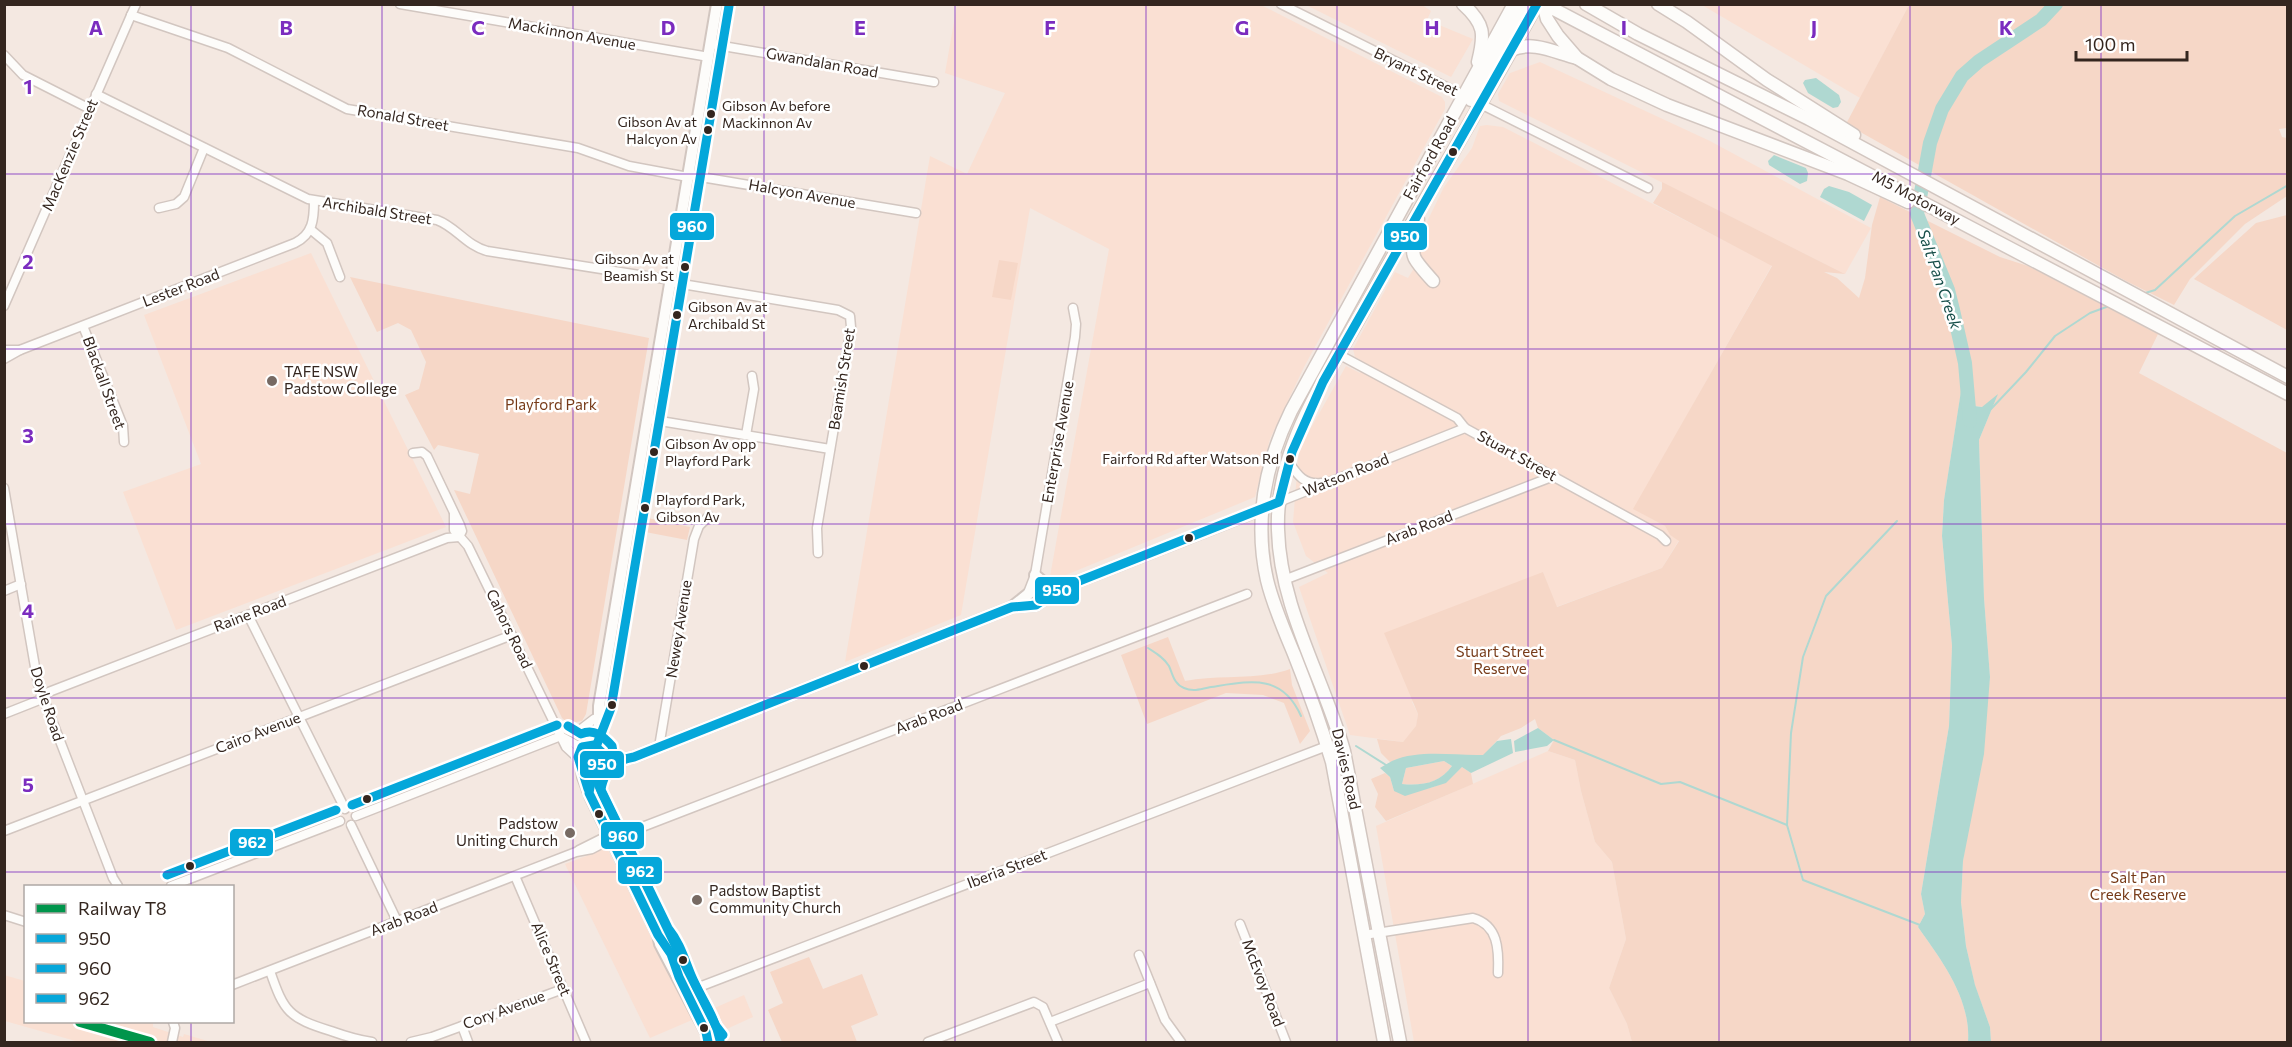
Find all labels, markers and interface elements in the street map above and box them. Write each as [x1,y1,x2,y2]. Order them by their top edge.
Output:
street label: Mackinnon Avenue [507,13,637,53]
text: A [89,15,103,39]
text: B [279,15,293,39]
text: C [471,15,485,39]
text: D [661,15,675,39]
text: E [854,15,866,39]
text: F [1044,15,1056,39]
text: G [1235,15,1249,39]
text: H [1425,15,1440,39]
text: I [1621,15,1627,39]
text: J [1811,15,1817,39]
text: K [1999,15,2013,39]
scale bar [2076,24,2187,62]
text: 100 m [2085,33,2135,55]
street label: Gwandalan Road [765,43,880,81]
street label: Bryant Street [1372,43,1461,99]
text: 1 [23,74,33,98]
street label: MacKenzie Street [37,96,101,213]
place label: Gibson Av before Mackinnon Av [722,97,830,131]
street label: Ronald Street [356,100,450,134]
marker: Gibson Av before Mackinnon Av [705,108,717,120]
place label: Gibson Av at Halcyon Av [618,113,697,147]
street label: Fairford Road [1399,113,1459,202]
marker: Gibson Av at Halcyon Av [702,124,714,136]
unlabelled marker [1447,146,1459,158]
street label: M5 Motorway [1869,166,1964,228]
street label: Halcyon Avenue [747,175,857,211]
street label: Archibald Street [321,192,433,228]
line badge: 960 [669,212,715,241]
text: 960 [677,216,707,235]
line badge: 950 [1383,222,1428,251]
text: 950 [1390,226,1420,245]
water label: Salt Pan Creek [1914,226,1967,332]
text: 2 [22,249,34,273]
place label: Gibson Av at Beamish St [595,250,674,284]
marker: Gibson Av at Beamish St [679,261,691,273]
street label: Lester Road [140,264,222,310]
place label: Gibson Av at Archibald St [688,298,768,332]
marker: Gibson Av at Archibald St [671,309,683,321]
street label: Beamish Street [824,327,858,431]
street label: Blackall Street [80,334,130,432]
place label: TAFE NSW Padstow College [284,362,397,397]
marker: TAFE NSW Padstow College [265,374,279,388]
street label: Enterprise Avenue [1037,379,1077,504]
park label: Playford Park [505,395,597,413]
text: 3 [22,423,34,447]
street label: Stuart Street [1474,426,1561,484]
place label: Gibson Av opp Playford Park [665,435,756,469]
marker: Gibson Av opp Playford Park [648,446,660,458]
street label: Watson Road [1300,449,1391,499]
place label: Fairford Rd after Watson Rd [1102,450,1279,467]
marker: Fairford Rd after Watson Rd [1284,453,1296,465]
place label: Playford Park, Gibson Av [656,491,745,525]
marker: Playford Park, Gibson Av [639,502,651,514]
street label: Arab Road [1382,506,1455,548]
unlabelled marker [1183,532,1195,544]
line badge: 950 [1034,576,1080,605]
street label: Newey Avenue [661,578,695,679]
text: 950 [1042,580,1072,599]
street label: Cahors Road [483,586,537,671]
street label: Raine Road [211,591,288,635]
text: 4 [22,598,34,622]
park label: Stuart Street Reserve [1456,642,1544,677]
unlabelled marker [858,660,870,672]
street label: Doyle Road [27,664,68,743]
street label: Arab Road [892,695,965,737]
unlabelled marker [606,699,618,711]
street label: Cairo Avenue [213,708,303,757]
street label: Davies Road [1329,726,1365,811]
line badge: 950 [579,750,625,779]
text: 950 [587,754,617,773]
text: 5 [22,772,34,796]
unlabelled marker [361,793,373,805]
unlabelled marker [593,808,605,820]
place label: Padstow Uniting Church [456,814,558,849]
line badge: 960 [600,821,645,850]
marker: Padstow Uniting Church [563,826,577,840]
text: 960 [608,826,638,845]
line badge: 962 [229,828,274,857]
text: 962 [238,832,266,851]
street label: Iberia Street [964,845,1049,892]
line badge: 962 [617,856,663,885]
unlabelled marker [184,860,196,872]
text: 962 [626,861,654,880]
park label: Salt Pan Creek Reserve [2090,868,2186,903]
place label: Padstow Baptist Community Church [709,881,841,916]
legend [24,885,234,1023]
marker: Padstow Baptist Community Church [690,893,704,907]
text: Railway T8 [78,897,167,919]
street label: Arab Road [367,897,440,939]
street label: Alice Street [528,919,576,998]
text: 950 [78,927,111,949]
street label: McEvoy Road [1239,936,1289,1029]
unlabelled marker [677,954,689,966]
text: 960 [78,957,112,979]
street label: Cory Avenue [460,986,547,1032]
text: 962 [78,987,110,1009]
unlabelled marker [698,1022,710,1034]

